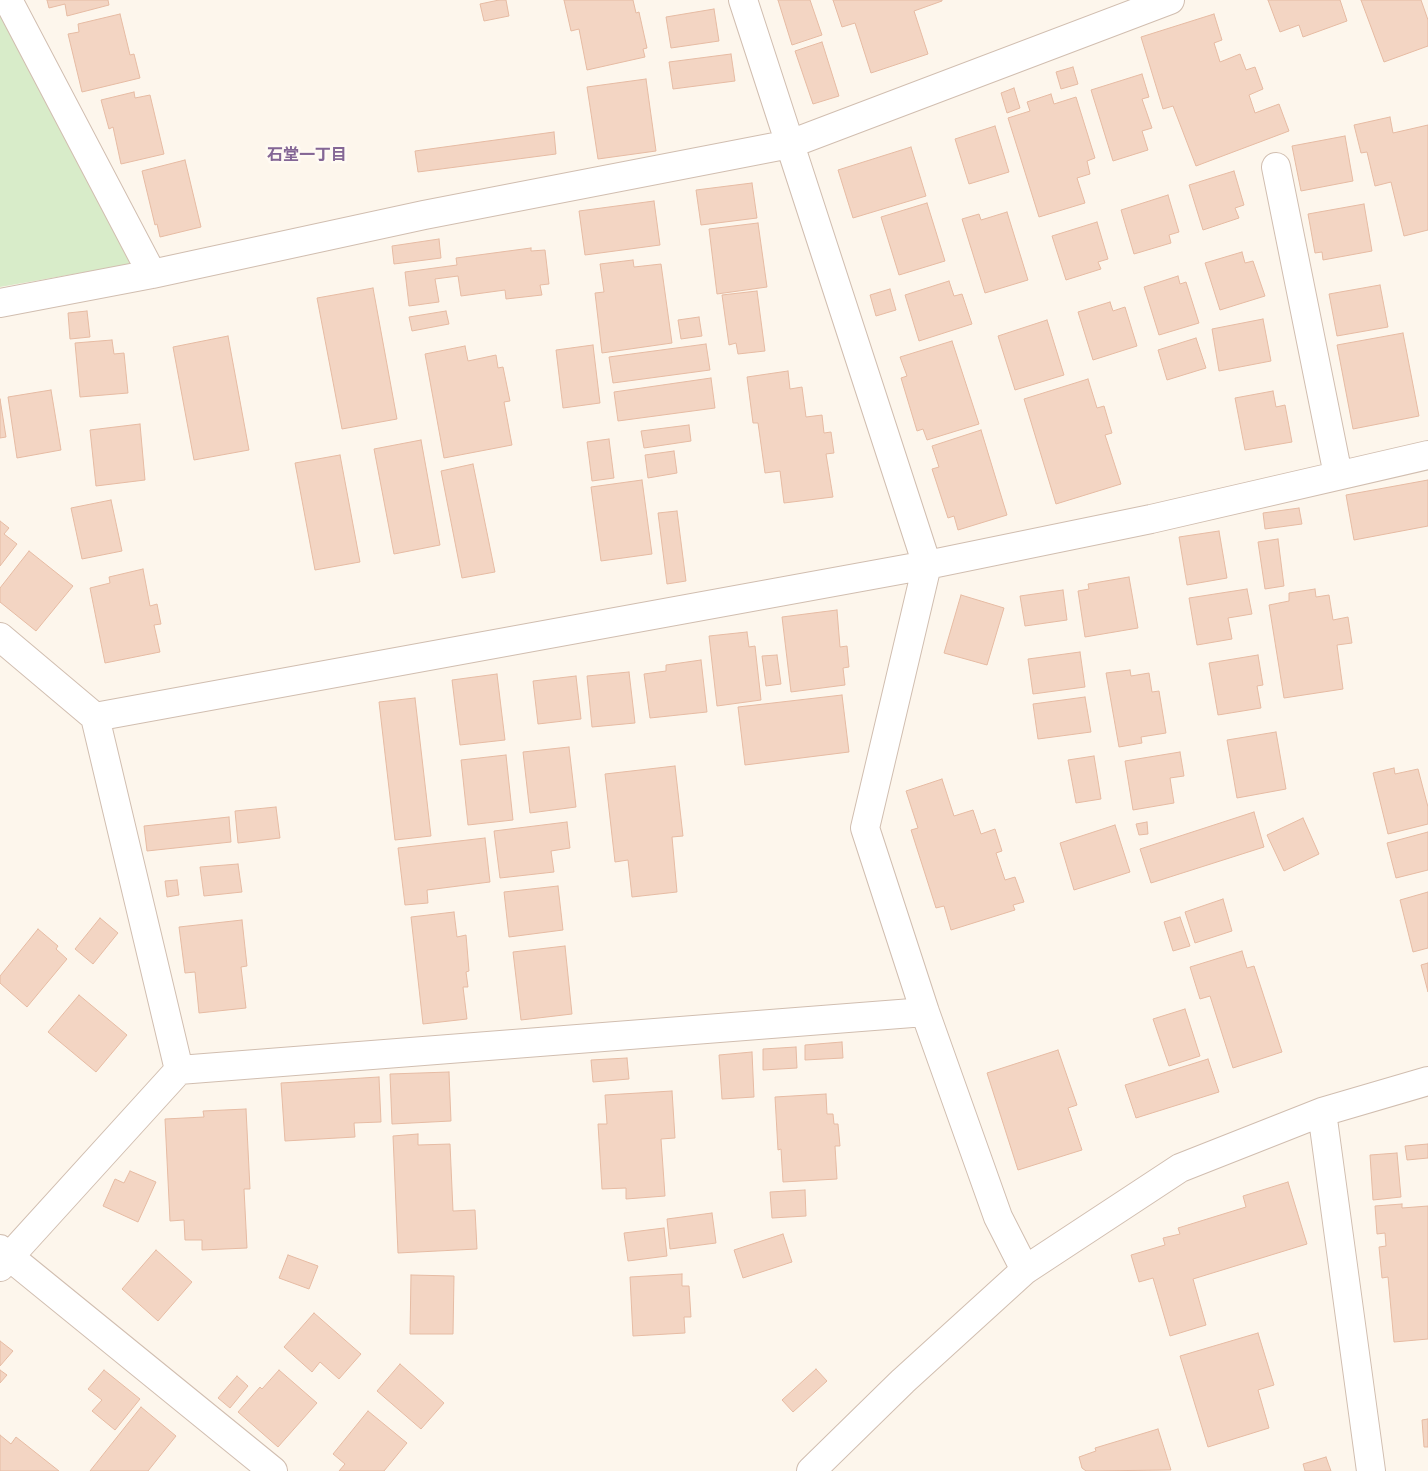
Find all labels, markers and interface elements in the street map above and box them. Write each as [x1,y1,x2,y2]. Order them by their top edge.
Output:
district label: 石堂一丁目 [267,146,347,166]

